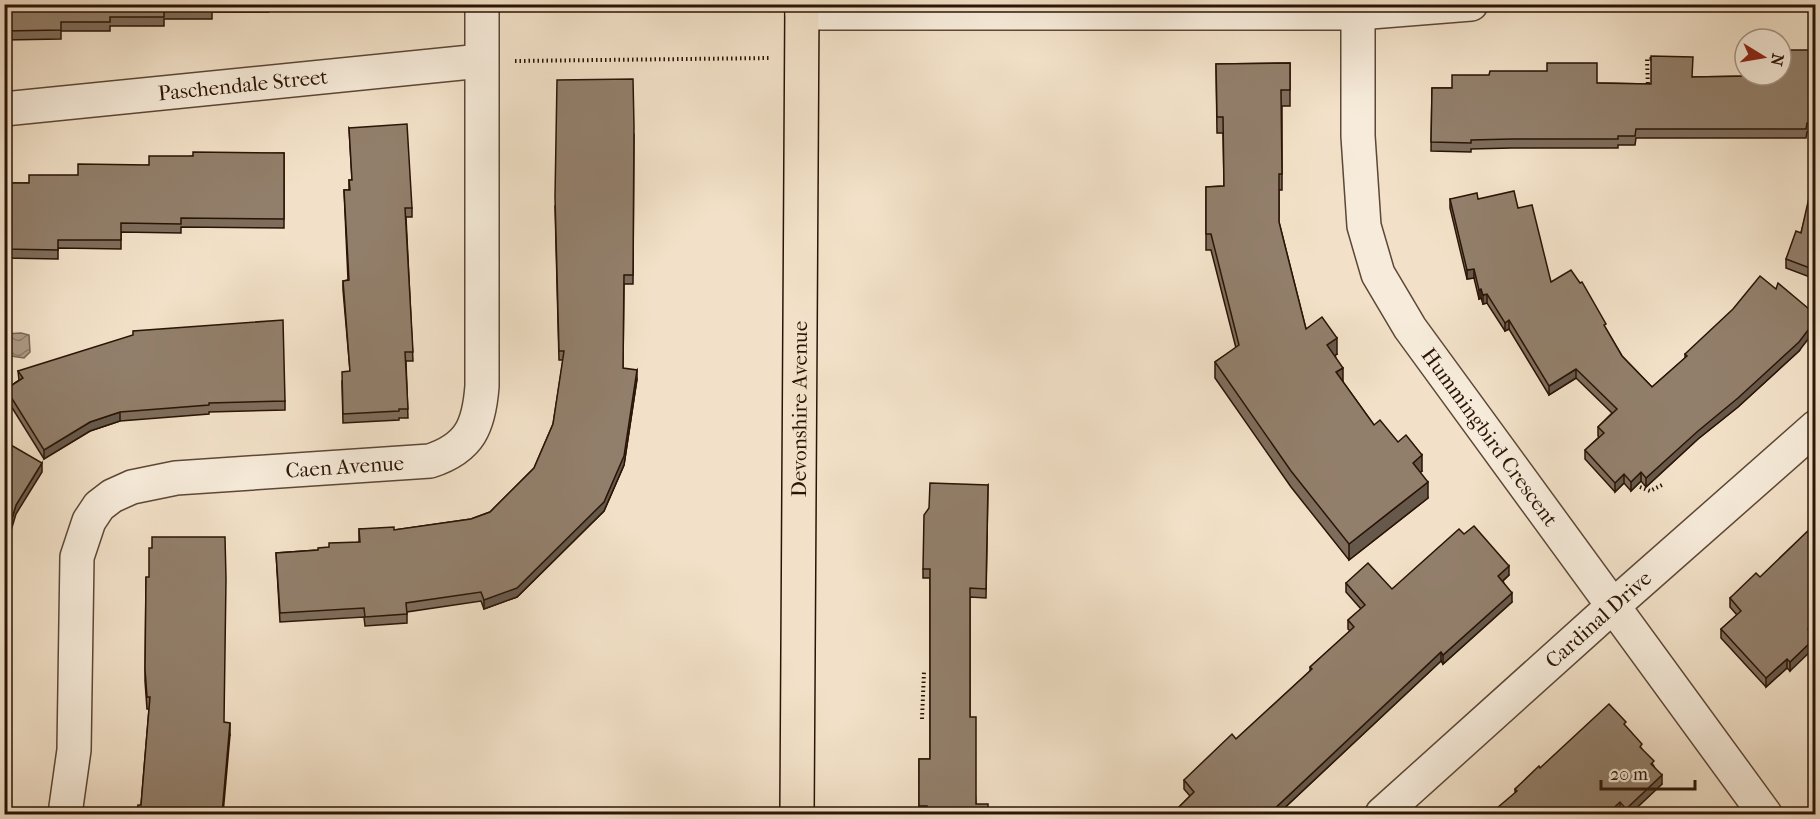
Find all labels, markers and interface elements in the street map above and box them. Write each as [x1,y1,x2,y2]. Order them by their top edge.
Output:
north arrow [1733,27,1793,87]
text: N [1767,52,1788,68]
street label: Paschendale Street [157,64,329,105]
street label: Devonshire Avenue [787,321,812,497]
street label: Hummingbird Crescent [1417,343,1563,531]
street label: Caen Avenue [285,451,405,483]
street label: Cardinal Drive [1541,566,1656,673]
scale bar [1601,753,1696,791]
text: 20 m [1610,764,1648,785]

